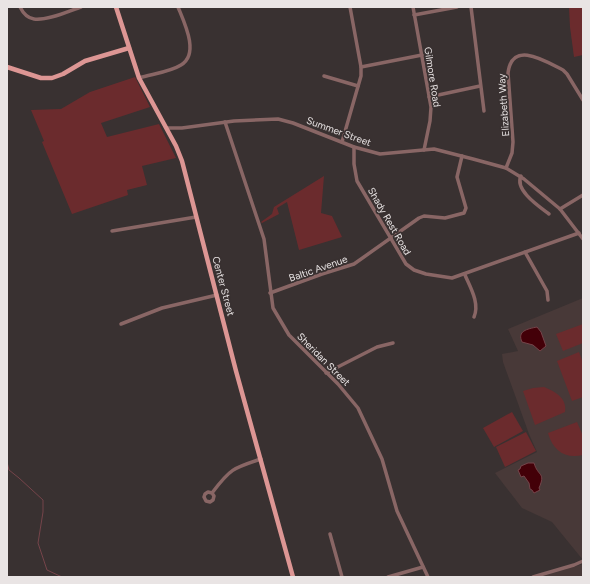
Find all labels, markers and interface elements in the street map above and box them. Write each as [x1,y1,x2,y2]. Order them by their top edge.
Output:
street label: Gilmore Road [421,46,444,108]
street label: Elizabeth Way [495,72,512,137]
street label: Summer Street [305,114,373,149]
street label: Shady Rest Road [365,185,414,258]
street label: Baltic Avenue [287,252,350,285]
street label: Center Street [209,255,238,318]
street label: Sheridan Street [294,330,353,389]

